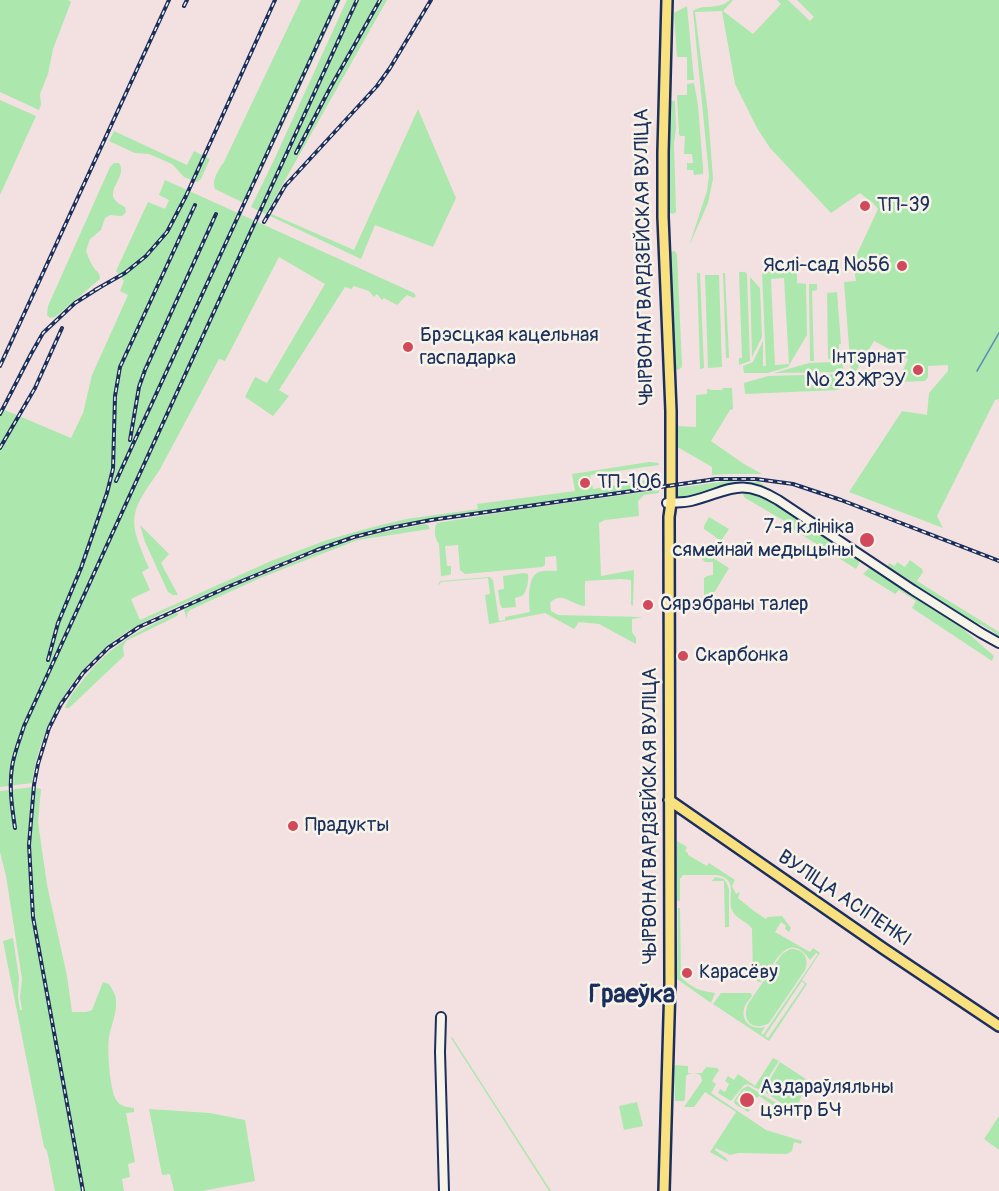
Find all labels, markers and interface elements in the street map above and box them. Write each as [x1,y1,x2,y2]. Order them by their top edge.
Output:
street label: ЧЫРВОНАГВАРДЗЕЙСКАЯ ВУЛІЦА [630,108,660,406]
place label: ТП-39 [877,194,930,218]
marker: ТП-39 [858,199,872,213]
place label: Яслі-сад №56 [763,254,890,278]
marker: Яслі-сад №56 [895,259,909,273]
place label: Брэсцкая кацельная гаспадарка [420,324,599,371]
marker: Брэсцкая кацельная гаспадарка [401,340,415,354]
place label: Інтэрнат № 23 ЖРЭУ [805,346,906,393]
marker: Інтэрнат № 23 ЖРЭУ [911,363,925,377]
place label: ТП-106 [597,471,662,495]
marker: ТП-106 [578,476,592,490]
place label: 7-я клініка сямейнай медыцыны [672,516,854,563]
marker: 7-я клініка сямейнай медыцыны [858,531,876,549]
place label: Сярэбраны талер [660,593,808,617]
marker: Сярэбраны талер [641,598,655,612]
place label: Скарбонка [695,644,788,668]
marker: Скарбонка [676,649,690,663]
street label: ЧЫРВОНАГВАРДЗЕЙСКАЯ ВУЛІЦА [639,667,663,965]
place label: Прадукты [305,814,389,838]
marker: Прадукты [286,819,300,833]
street label: ВУЛІЦА АСІПЕНКІ [773,846,915,952]
place label: Карасёву [699,961,778,985]
marker: Карасёву [680,966,694,980]
district label: Граеўка [589,979,675,1011]
place label: Аздараўляльны цэнтр БЧ [760,1076,894,1123]
marker: Аздараўляльны цэнтр БЧ [738,1091,756,1109]

